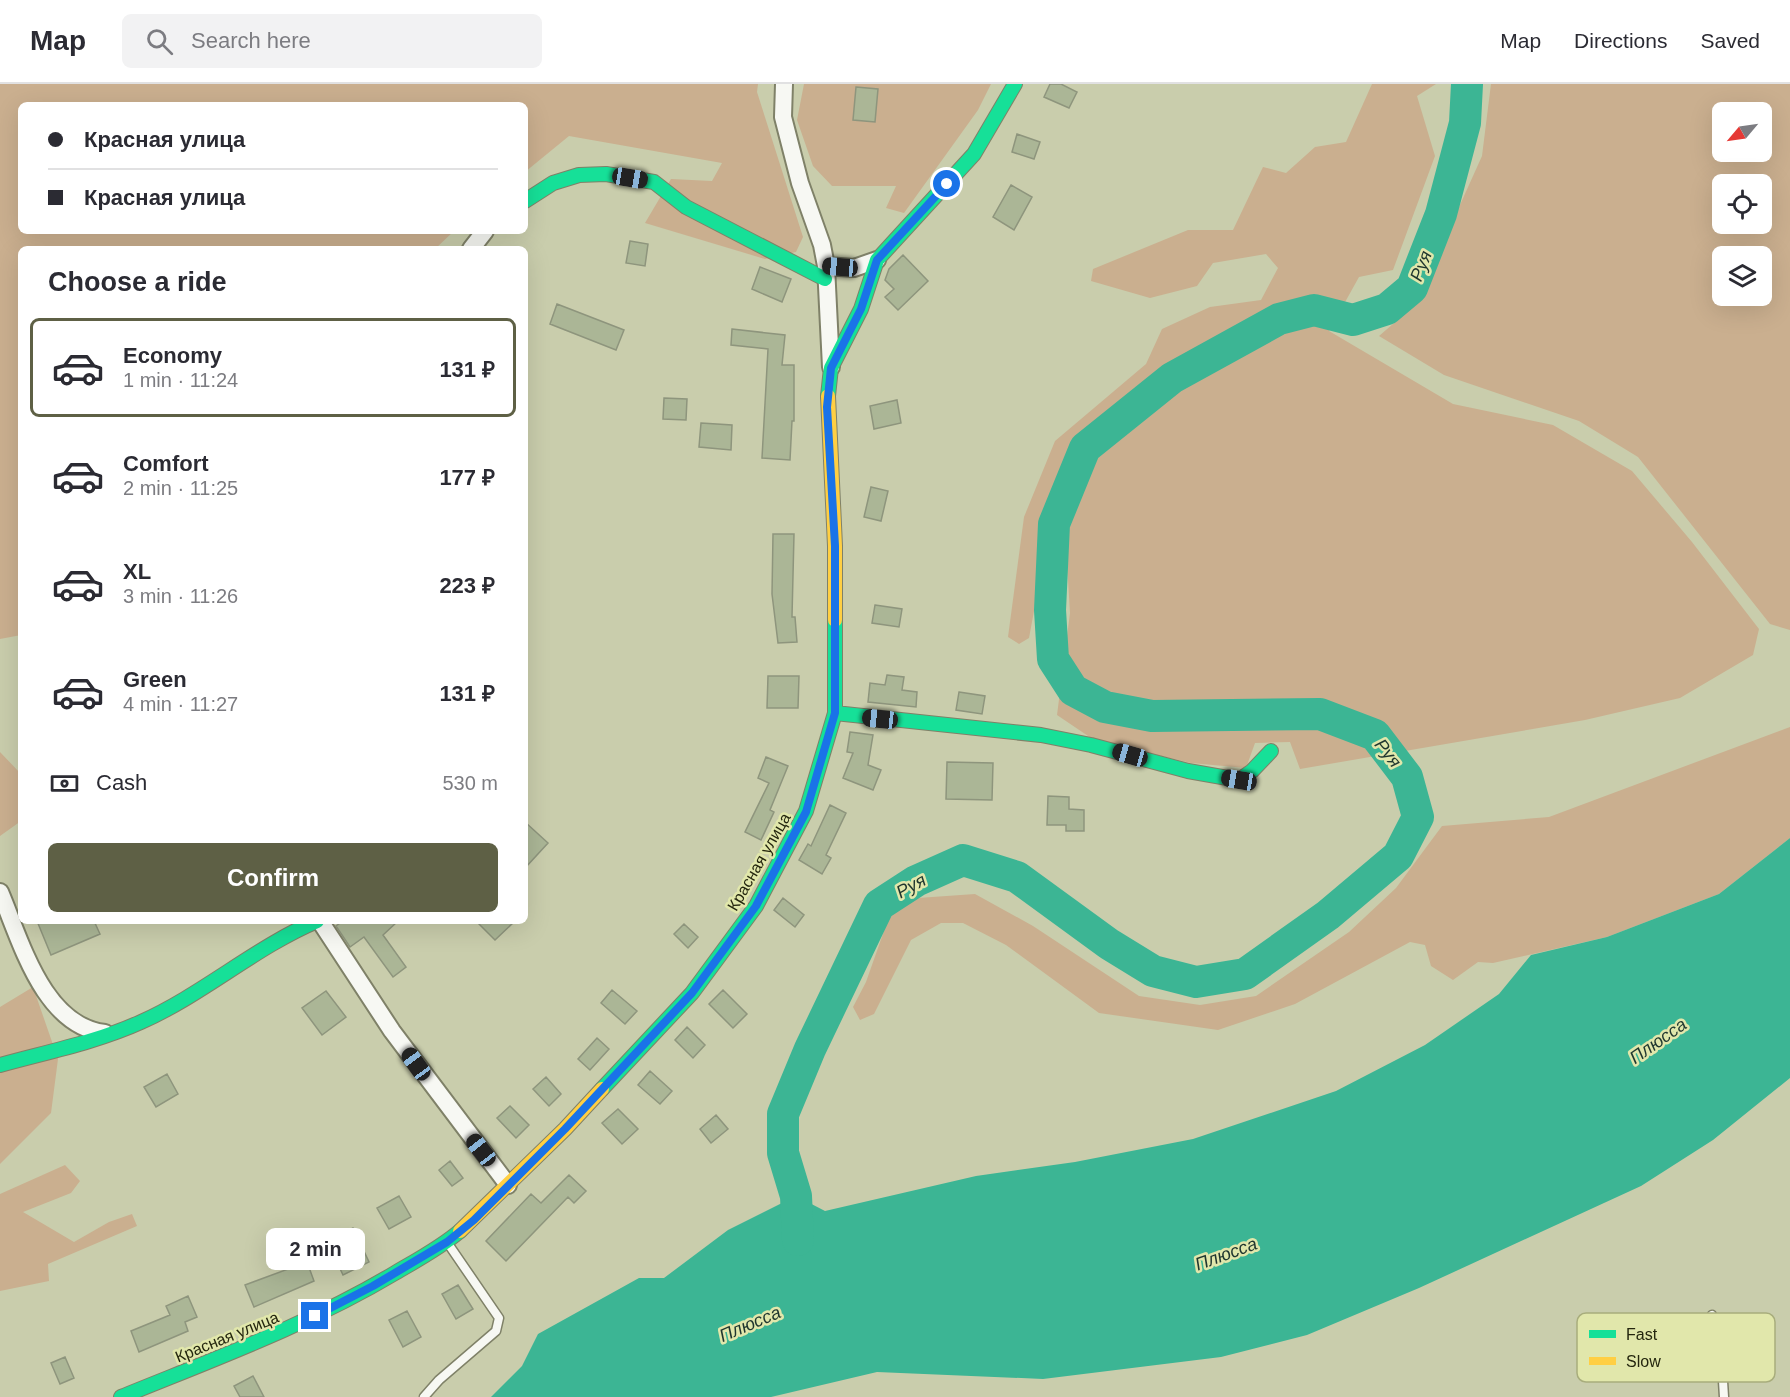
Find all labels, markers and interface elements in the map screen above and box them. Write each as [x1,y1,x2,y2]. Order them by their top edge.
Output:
search box [122,14,542,68]
text: Map [30,25,86,56]
icon: search [143,25,176,58]
text: Search here [191,28,311,53]
text: Map [1500,29,1541,52]
text: Directions [1574,29,1667,52]
text: Saved [1700,29,1760,52]
north arrow [1712,102,1772,162]
map controls [1712,102,1772,306]
text: Красная улица [84,127,245,152]
car [611,166,649,190]
route start [933,170,960,197]
button: locate [1712,174,1772,234]
text: Красная улица [84,185,245,210]
button: layers [1712,246,1772,306]
water label: Руя [1406,248,1436,284]
car [821,256,859,278]
text: Choose a ride [48,267,227,297]
icon: car [51,341,105,395]
text: Economy [123,343,222,368]
text: 131 ₽ [439,357,495,382]
text: 1 min · 11:24 [123,369,238,391]
icon: car [51,449,105,503]
text: Comfort [123,451,209,476]
text: 177 ₽ [439,465,495,490]
text: 2 min · 11:25 [123,477,238,499]
icon: car [51,557,105,611]
text: XL [123,559,151,584]
text: 223 ₽ [439,573,495,598]
text: 3 min · 11:26 [123,585,238,607]
icon: car [51,665,105,719]
text: Green [123,667,187,692]
text: 131 ₽ [439,681,495,706]
text: 4 min · 11:27 [123,693,238,715]
car [861,708,899,730]
water label: Руя [1371,735,1406,772]
car [1110,741,1150,769]
icon: cash [48,767,81,800]
car [1220,768,1258,792]
text: Cash [96,770,147,795]
text: 530 m [442,772,498,794]
street label: Красная улица [724,810,794,914]
button: Confirm [48,843,498,912]
water label: Руя [893,870,930,902]
water label: Плюсса [1626,1014,1690,1068]
car [398,1044,434,1084]
car [463,1130,499,1170]
callout: 2 min [266,1229,364,1271]
water label: Плюсса [1192,1234,1260,1274]
text: 2 min [289,1238,342,1260]
route end [301,1302,328,1329]
water label: Плюсса [716,1302,784,1346]
street label: Красная улица [173,1308,281,1365]
legend [1577,1313,1775,1382]
text: Fast [1626,1326,1658,1343]
text: Slow [1626,1353,1661,1370]

